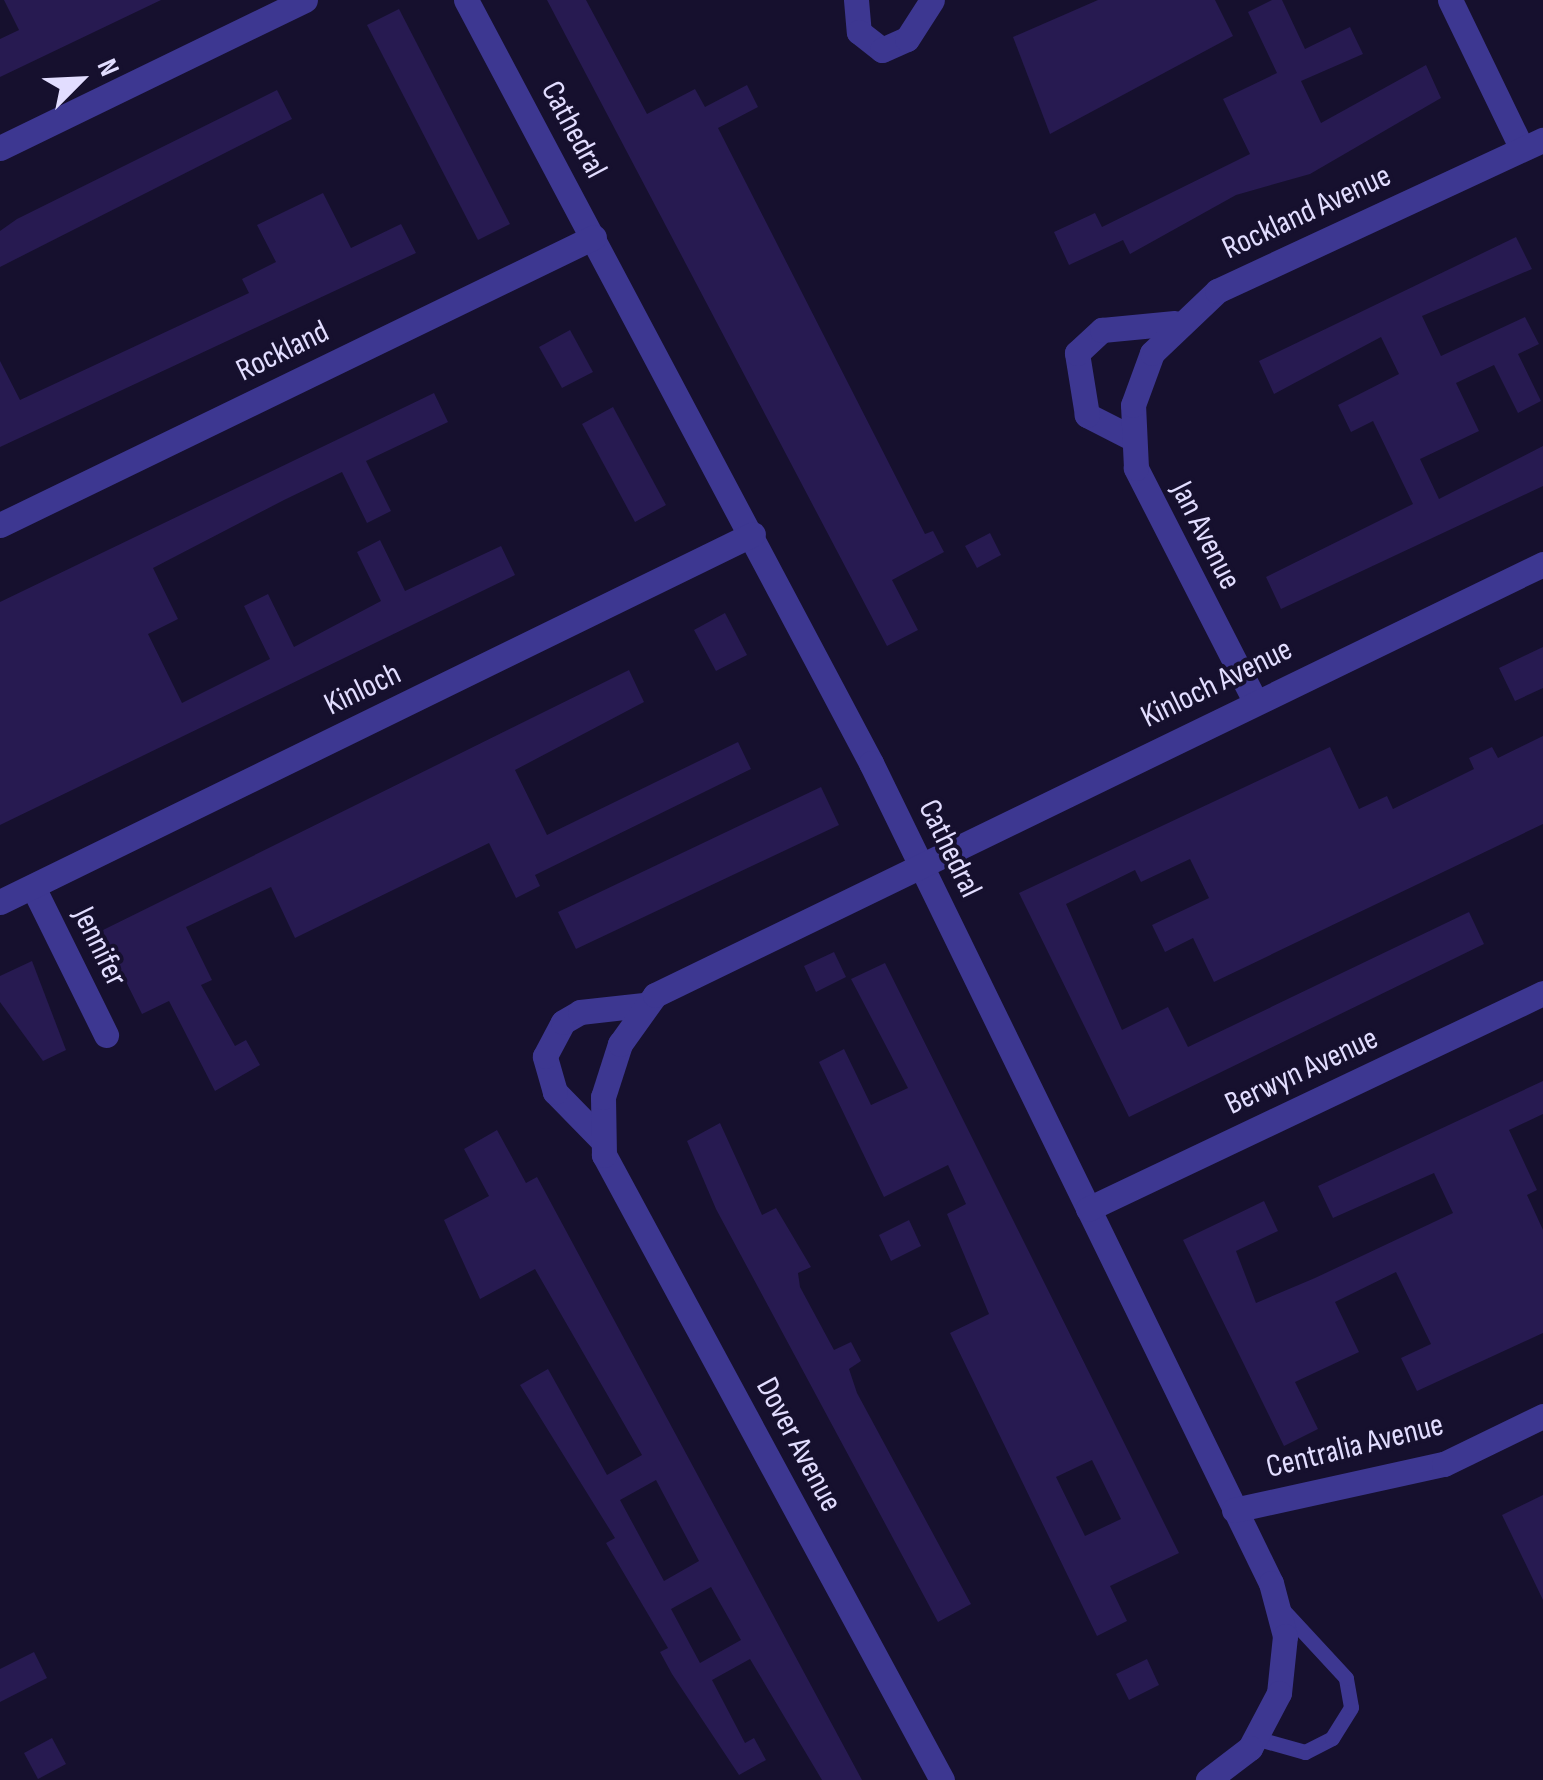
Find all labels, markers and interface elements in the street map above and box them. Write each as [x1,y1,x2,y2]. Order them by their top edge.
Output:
north arrow [30,30,130,130]
text: N [90,54,126,81]
street label: Cathedral [532,75,614,185]
street label: Rockland Avenue [1217,157,1397,269]
street label: Rockland [231,313,335,391]
street label: Jan Avenue [1162,476,1248,596]
street label: Kinloch Avenue [1135,631,1299,737]
street label: Kinloch [319,655,407,725]
street label: Cathedral [909,794,989,904]
street label: Jennifer [63,901,135,993]
street label: Berwyn Avenue [1220,1020,1384,1124]
street label: Dover Avenue [747,1371,849,1519]
street label: Centralia Avenue [1263,1406,1447,1488]

